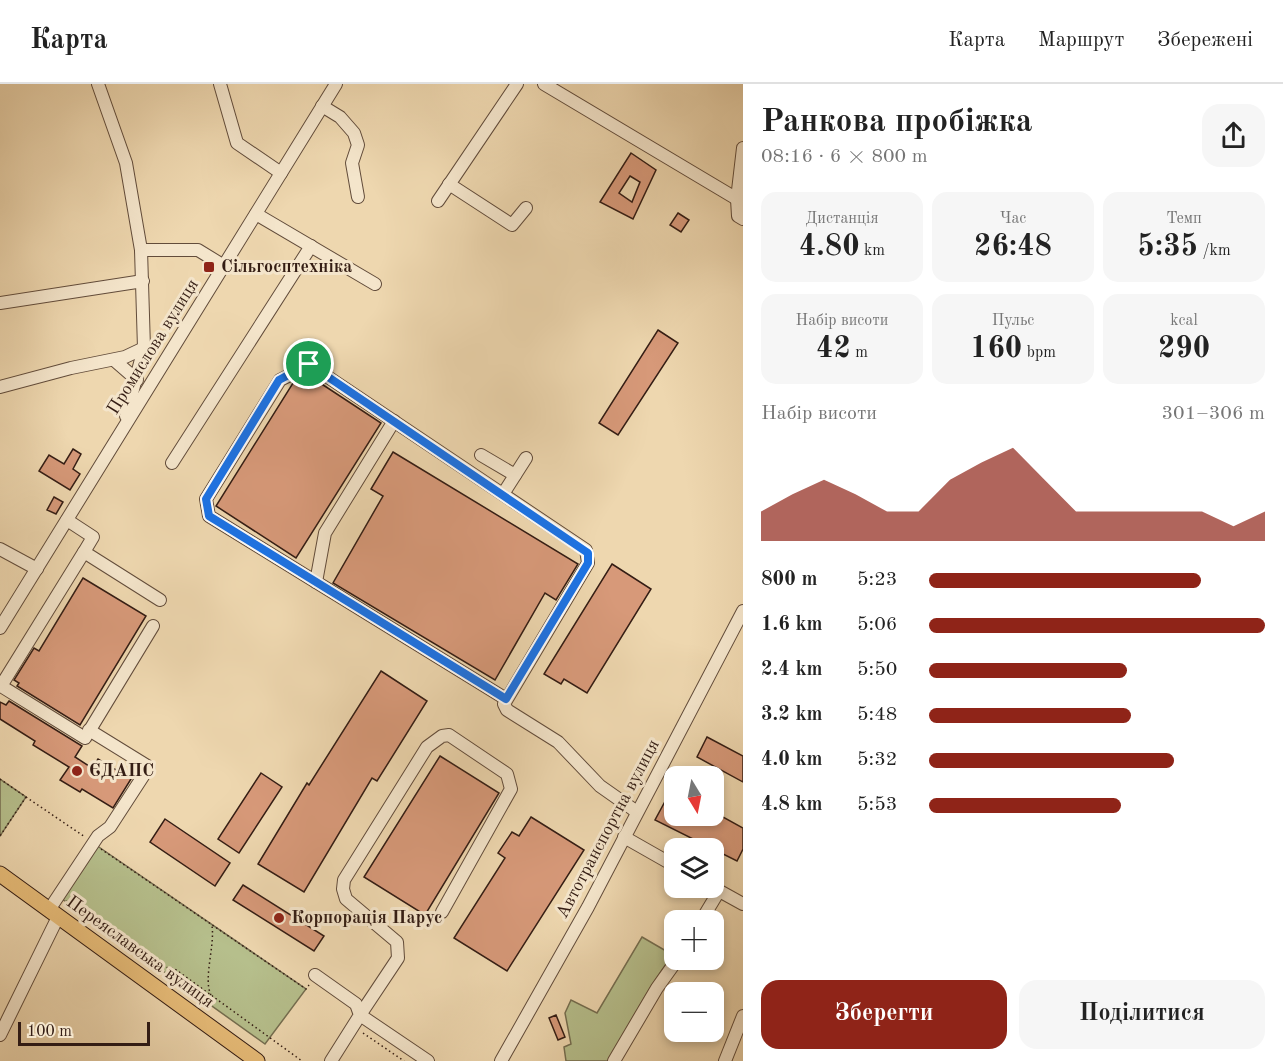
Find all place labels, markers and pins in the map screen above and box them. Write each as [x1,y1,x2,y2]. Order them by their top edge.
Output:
place label: Сільгосптехніка [221,258,352,276]
marker: Сільгосптехніка [202,260,216,274]
pin [283,338,334,389]
place label: ЄДАПС [89,762,154,780]
marker: ЄДАПС [70,764,84,778]
place label: Корпорація Парус [291,909,443,927]
marker: Корпорація Парус [272,911,286,925]

